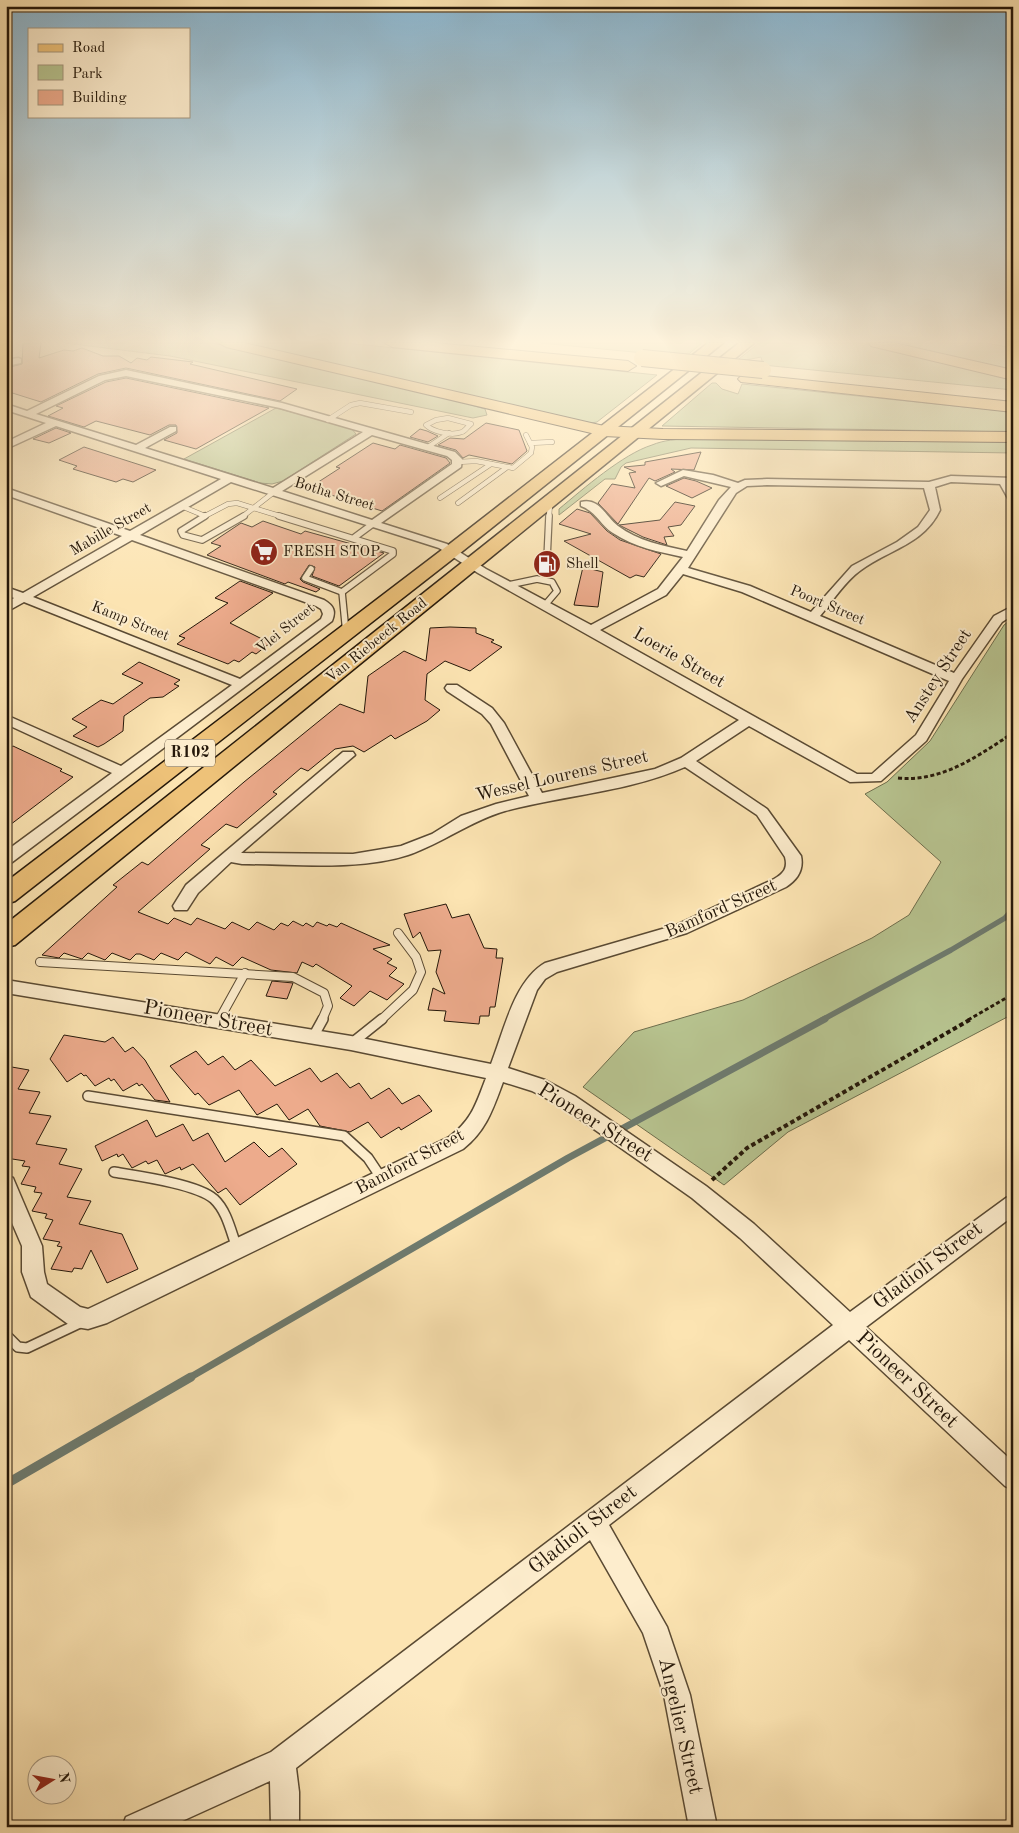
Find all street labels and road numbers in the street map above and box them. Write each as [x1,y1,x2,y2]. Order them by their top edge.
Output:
street label: Botha Street [292,476,376,514]
street label: Mabille Street [68,501,154,559]
street label: Poort Street [787,584,867,628]
street label: Van Riebeeck Road [324,596,431,686]
street label: Kamp Street [89,600,171,644]
street label: Vlei Street [254,601,318,657]
street label: Loerie Street [630,625,728,691]
street label: Anstey Street [901,626,975,726]
road number: R102 [165,740,215,766]
street label: Wessel Lourens Street [474,747,650,805]
street label: Bamford Street [663,876,779,942]
street label: Pioneer Street [142,997,274,1041]
street label: Pioneer Street [534,1079,656,1167]
street label: Bamford Street [353,1126,467,1198]
street label: Gladioli Street [869,1218,987,1314]
street label: Pioneer Street [852,1328,962,1432]
street label: Gladioli Street [525,1481,641,1579]
street label: Angelier Street [654,1656,706,1796]

